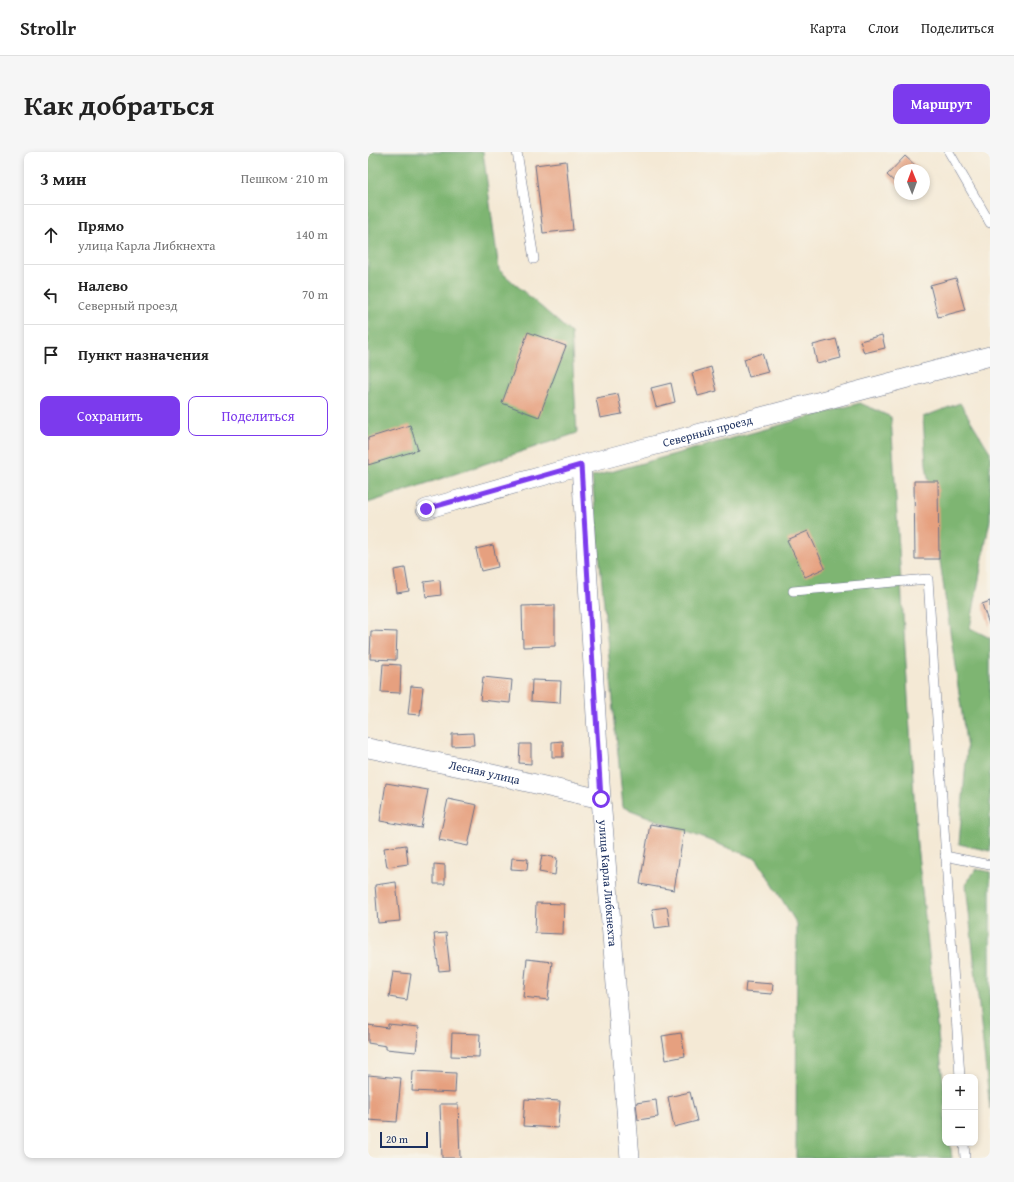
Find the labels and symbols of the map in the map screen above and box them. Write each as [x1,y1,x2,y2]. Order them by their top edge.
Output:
north arrow [894,164,930,200]
street label: Северный проезд [661,411,754,451]
route end [417,500,435,518]
street label: Лесная улица [447,756,522,788]
route start [592,790,610,808]
street label: улица Карла Либкнехта [595,818,622,947]
scale bar [380,1130,428,1149]

